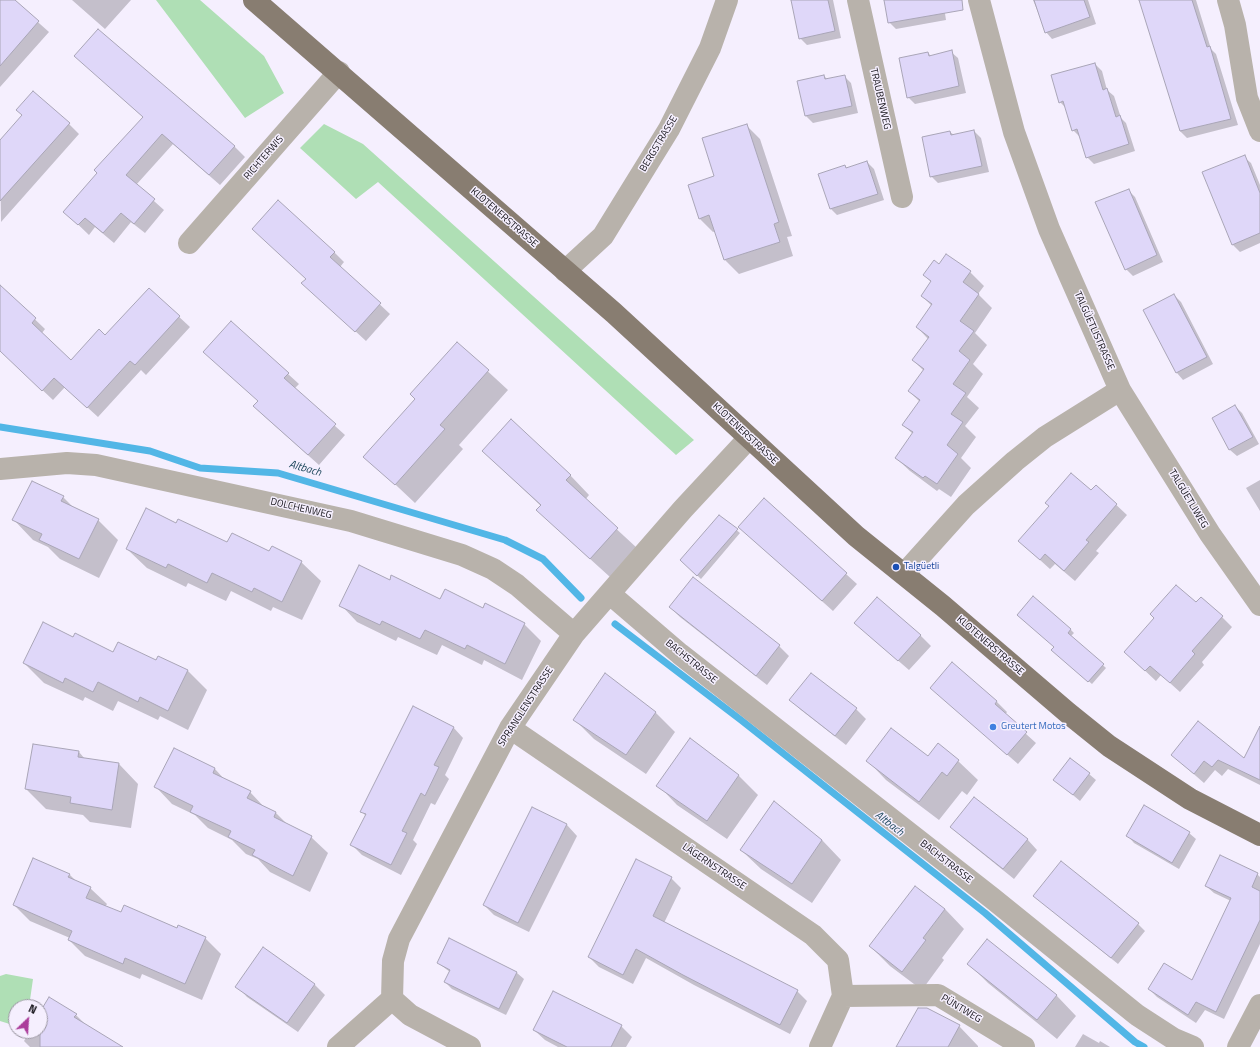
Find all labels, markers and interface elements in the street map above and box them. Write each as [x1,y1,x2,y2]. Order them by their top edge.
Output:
street label: TRAUBENWEG [867,67,893,131]
street label: BERGSTRASSE [638,114,680,174]
street label: RICHTERWIS [242,133,286,183]
street label: KLOTENERSTRASSE [468,186,540,250]
street label: TALGÜETLISTRASSE [1071,290,1117,372]
street label: KLOTENERSTRASSE [710,401,780,467]
water label: Altbach [287,458,323,480]
street label: TALGÜETLIWEG [1166,467,1210,531]
street label: DOLCHENWEG [269,496,333,522]
place label: Talgüetli [904,561,939,573]
marker: Talgüetli [891,562,901,572]
street label: KLOTENERSTRASSE [954,614,1026,678]
street label: BACHSTRASSE [663,637,719,687]
street label: SPRANGLENSTRASSE [496,665,556,749]
place label: Greutert Motos [1001,721,1066,733]
marker: Greutert Motos [988,722,998,732]
water label: Altbach [872,809,906,839]
street label: BACHSTRASSE [917,838,975,886]
street label: LÄGERNSTRASSE [680,841,748,893]
street label: PÜNTWEG [939,992,983,1026]
north arrow [8,999,48,1039]
text: N [26,1000,39,1018]

